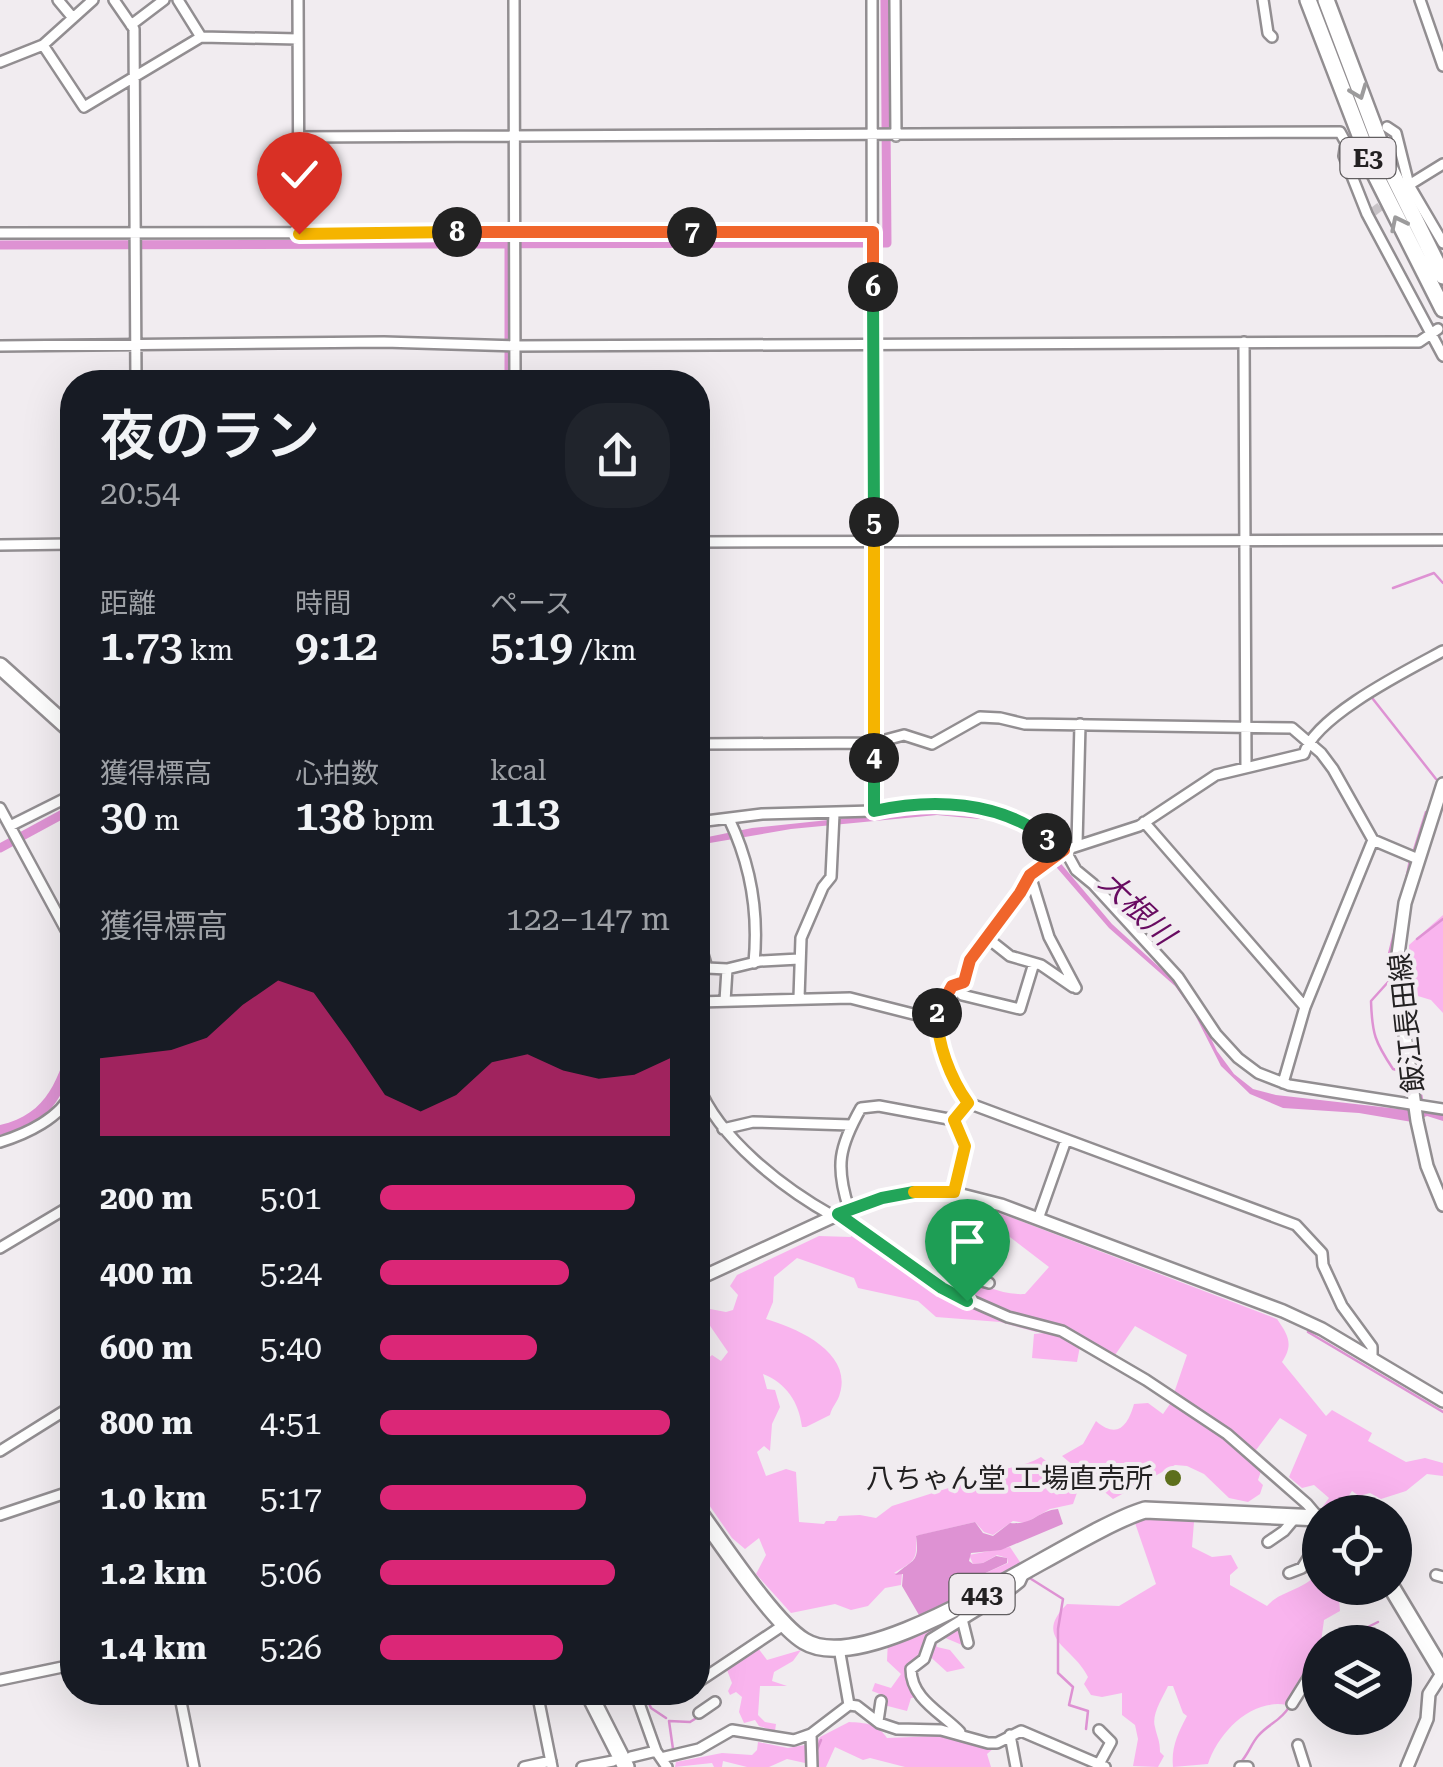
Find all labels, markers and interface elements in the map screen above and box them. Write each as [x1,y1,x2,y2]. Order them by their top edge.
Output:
one-way arrow [1347,82,1367,99]
pin [257,132,342,235]
road number: E3 [1340,138,1396,178]
icon: check [272,147,327,202]
pin: 8 [432,207,482,257]
pin: 7 [667,207,717,257]
text: 8 [449,215,465,248]
text: 7 [684,215,700,248]
one-way arrow [1391,215,1411,233]
pin: 6 [848,262,898,312]
text: 6 [865,270,881,303]
button: share [565,403,670,508]
text: 夜のラン [100,404,320,468]
text: 20:54 [100,474,180,512]
pin: 5 [849,497,899,547]
text: 5 [866,505,882,538]
text: 距離 [100,587,156,620]
text: 時間 [295,587,351,620]
text: ペース [490,587,573,620]
text: 1.73 [100,621,183,670]
text: 9:12 [295,621,378,670]
text: 5:19 [490,621,573,670]
text: km [183,634,233,667]
text: /km [573,634,637,667]
pin: 4 [849,733,899,783]
text: 4 [866,741,882,774]
text: kcal [490,754,546,787]
text: 獲得標高 [100,757,212,790]
text: 心拍数 [295,757,379,790]
text: 113 [490,787,561,836]
text: 30 [100,791,147,840]
text: 138 [295,791,366,840]
text: m [147,804,180,837]
text: bpm [366,804,435,837]
pin: 3 [1022,813,1072,863]
text: 3 [1039,821,1055,854]
water label: 大根川 [1092,864,1184,954]
text: 122–147 m [506,900,670,938]
text: 獲得標高 [100,907,228,945]
street label: 飯江長田線 [1383,952,1431,1094]
pin: 2 [912,988,962,1038]
text: 2 [929,996,945,1029]
text: 200 m [100,1179,193,1217]
text: 5:01 [260,1179,322,1217]
pin [925,1199,1010,1302]
icon: arrive [940,1214,995,1269]
text: 400 m [100,1254,193,1292]
text: 5:24 [260,1254,322,1292]
text: 600 m [100,1329,193,1367]
text: 5:40 [260,1329,322,1367]
text: 800 m [100,1404,193,1442]
text: 4:51 [260,1404,322,1442]
place label: 八ちゃん堂 工場直売所 [866,1462,1153,1495]
marker: 八ちゃん堂 工場直売所 [1162,1467,1184,1489]
text: 1.0 km [100,1479,207,1517]
text: 5:17 [260,1479,322,1517]
map controls [1302,1495,1412,1735]
button: locate [1302,1495,1412,1605]
text: 1.2 km [100,1554,207,1592]
text: 5:06 [260,1554,322,1592]
road number: 443 [950,1574,1014,1614]
button: layers [1302,1625,1412,1735]
text: 1.4 km [100,1629,207,1667]
text: 5:26 [260,1629,322,1667]

